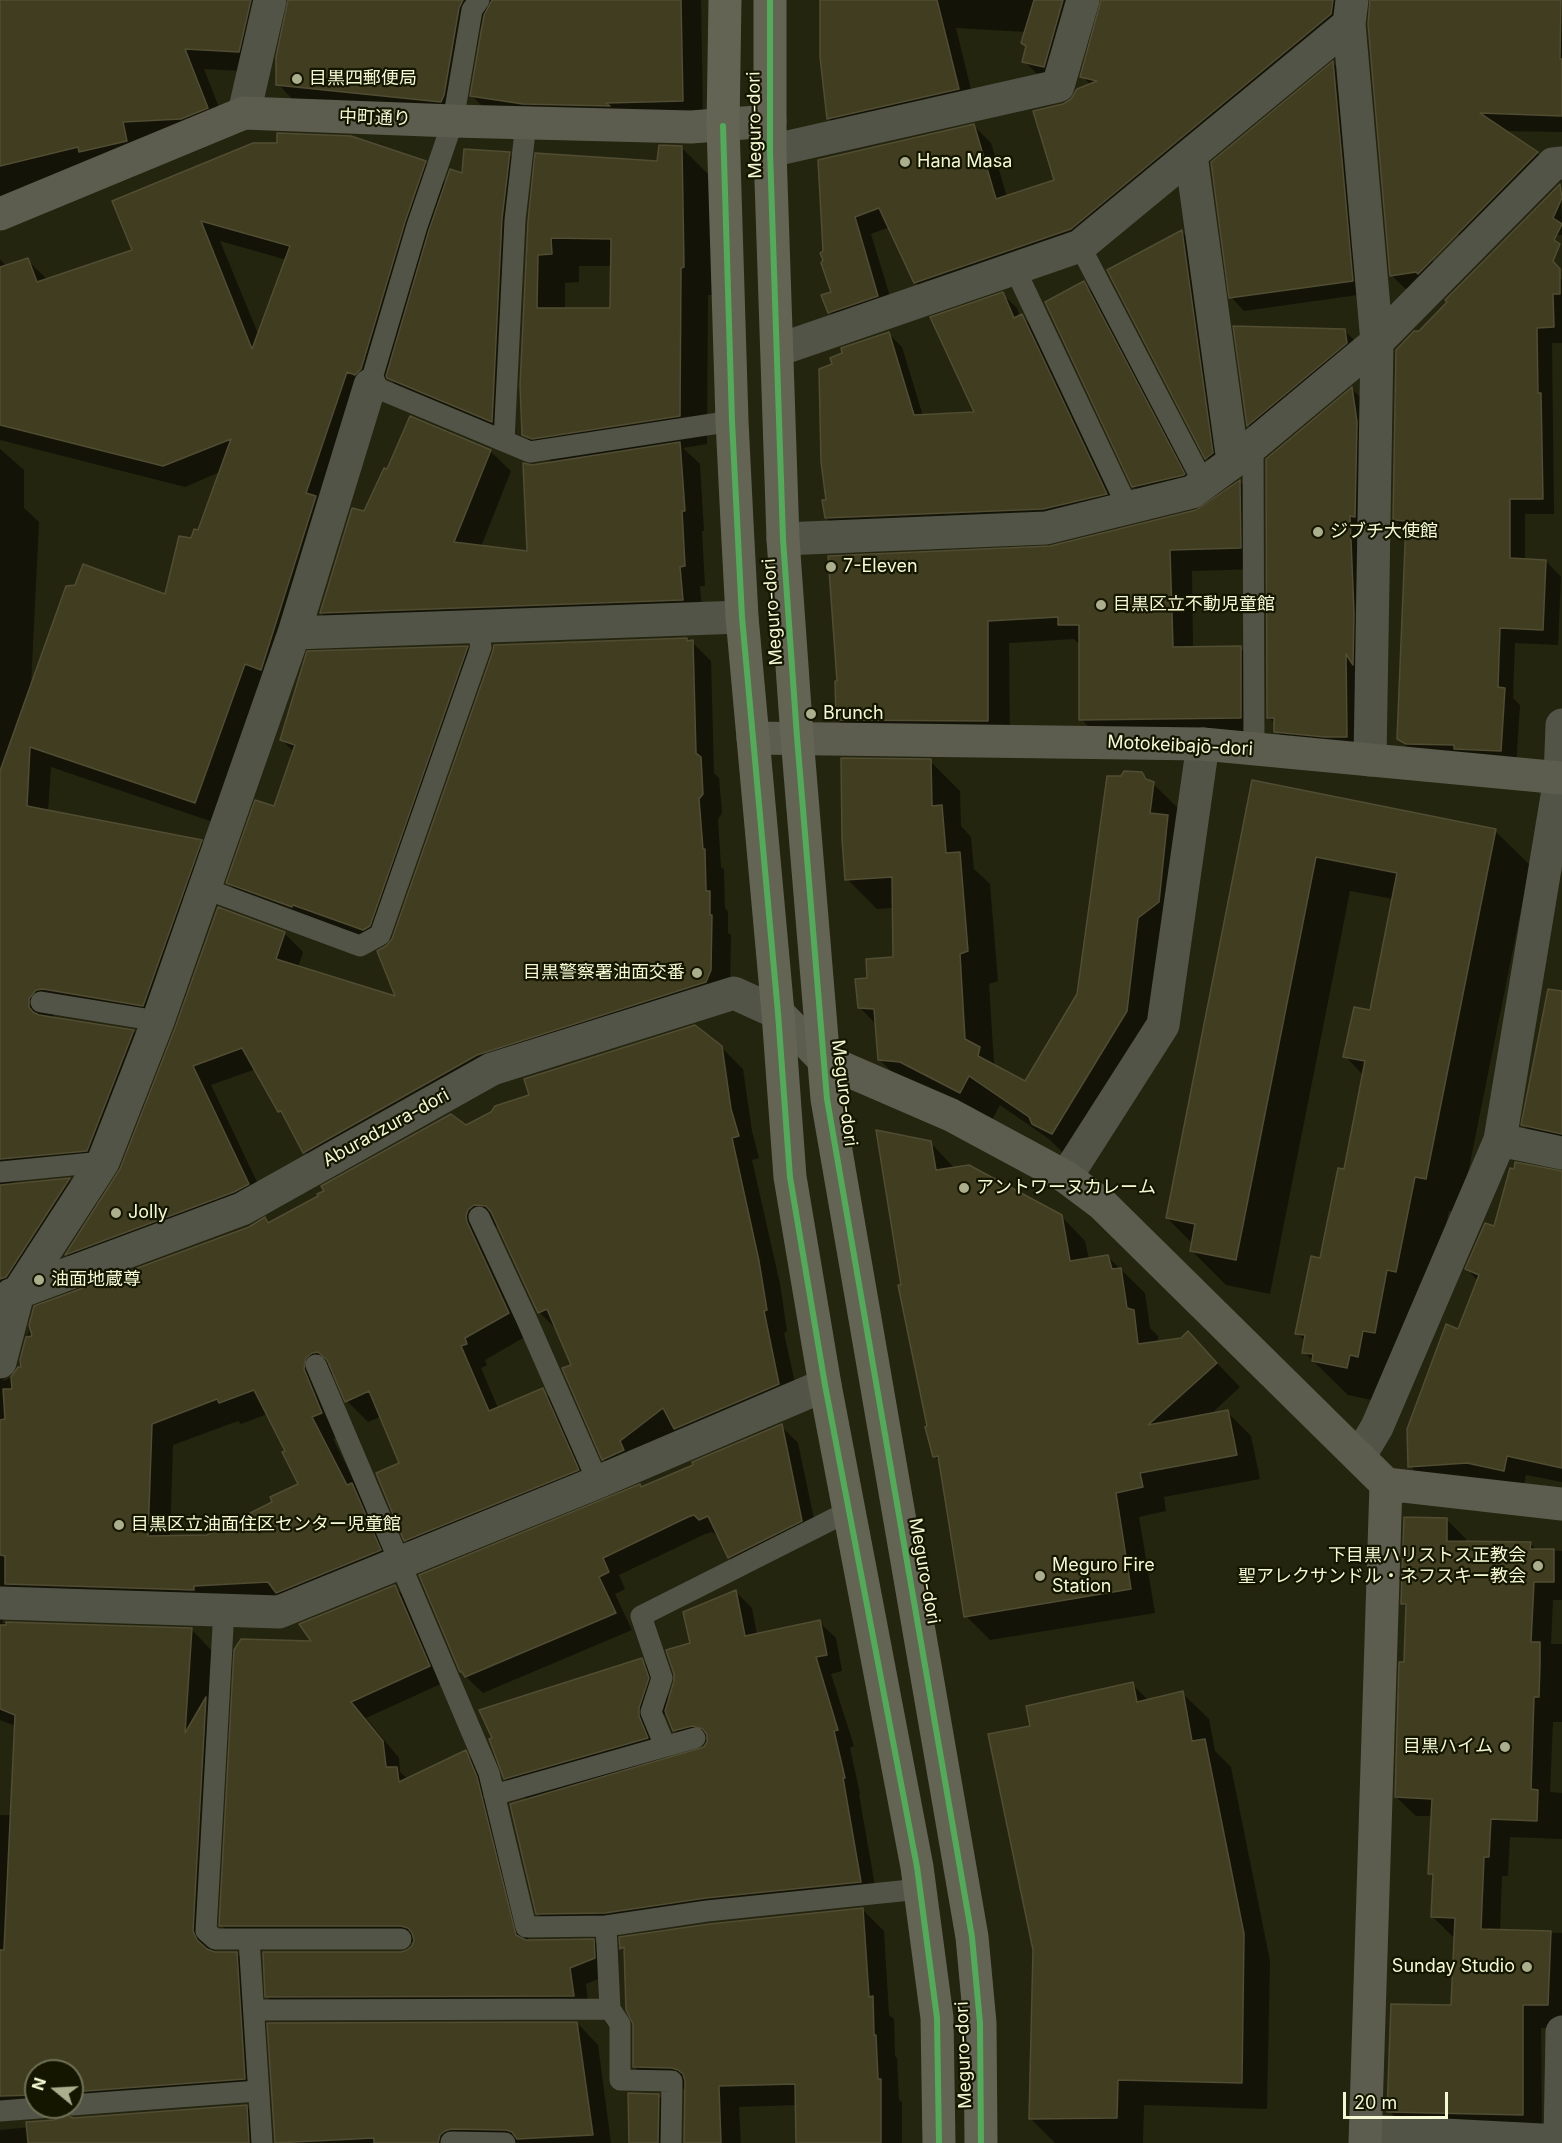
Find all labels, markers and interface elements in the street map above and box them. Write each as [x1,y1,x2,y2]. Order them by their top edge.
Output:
place label: 目黒四郵便局 [309,68,417,90]
street label: Meguro-dori [743,71,767,179]
marker: 目黒四郵便局 [290,72,304,86]
street label: 中町通り [339,106,411,130]
place label: Hana Masa [917,151,1012,173]
marker: Hana Masa [898,155,912,169]
place label: ジブチ大使館 [1330,521,1438,543]
marker: ジブチ大使館 [1311,525,1325,539]
place label: 7-Eleven [843,556,918,578]
street label: Meguro-dori [758,558,788,666]
marker: 7-Eleven [824,560,838,574]
place label: 目黒区立不動児童館 [1113,594,1275,616]
marker: 目黒区立不動児童館 [1094,598,1108,612]
place label: Brunch [823,703,884,725]
marker: Brunch [804,707,818,721]
street label: Motokeibajō-dori [1107,731,1253,761]
place label: 目黒警察署油面交番 [523,962,685,984]
marker: 目黒警察署油面交番 [690,966,704,980]
street label: Meguro-dori [827,1038,861,1148]
street label: Aburadzura-dori [319,1084,453,1172]
place label: アントワーヌカレーム [976,1177,1156,1199]
marker: アントワーヌカレーム [957,1181,971,1195]
place label: Jolly [128,1202,168,1224]
marker: Jolly [109,1206,123,1220]
place label: 油面地蔵尊 [51,1269,141,1291]
marker: 油面地蔵尊 [32,1273,46,1287]
place label: 目黒区立油面住区センター児童館 [131,1514,401,1536]
street label: Meguro-dori [904,1516,944,1626]
marker: 目黒区立油面住区センター児童館 [112,1518,126,1532]
place label: 下目黒ハリストス正教会 聖アレクサンドル・ネフスキー教会 [1238,1545,1526,1588]
place label: Meguro Fire Station [1052,1555,1155,1598]
marker: 下目黒ハリストス正教会 聖アレクサンドル・ネフスキー教会 [1531,1559,1545,1573]
marker: Meguro Fire Station [1033,1569,1047,1583]
place label: 目黒ハイム [1403,1736,1493,1758]
marker: 目黒ハイム [1498,1740,1512,1754]
place label: Sunday Studio [1392,1956,1515,1978]
marker: Sunday Studio [1520,1960,1534,1974]
street label: Meguro-dori [951,2001,977,2109]
north arrow [24,2059,84,2119]
text: N [27,2075,50,2093]
scale bar [1346,2080,1451,2118]
text: 20 m [1354,2092,1397,2113]

